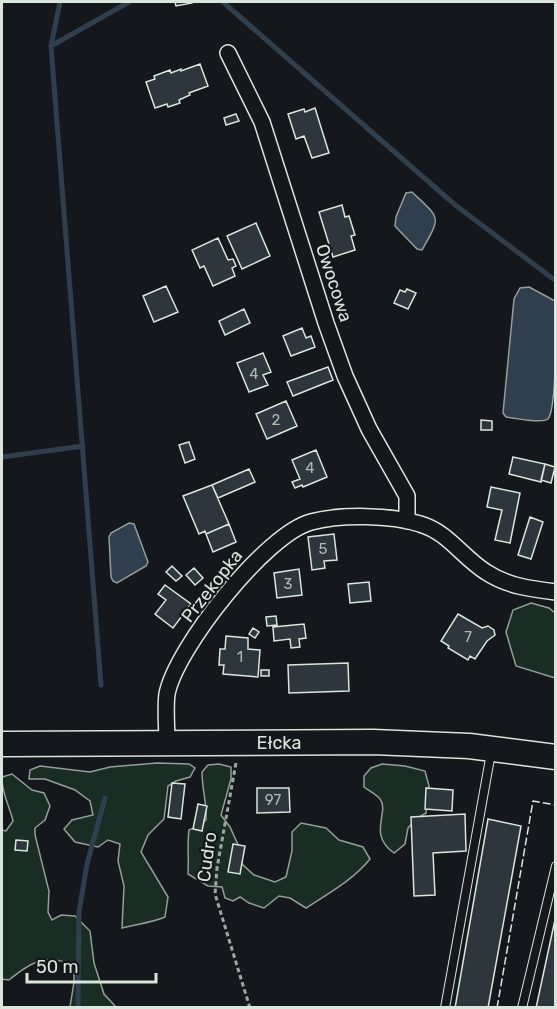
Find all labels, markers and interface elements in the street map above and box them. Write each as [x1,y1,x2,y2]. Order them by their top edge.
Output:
street label: Owocowa [311,241,357,325]
house number: 4 [249,365,259,383]
house number: 2 [272,411,281,429]
house number: 4 [305,459,315,477]
house number: 5 [319,540,328,558]
street label: Przekopka [177,545,247,627]
house number: 3 [283,575,293,593]
house number: 7 [464,628,472,646]
house number: 1 [237,648,243,666]
street label: Ełcka [257,732,301,754]
house number: 97 [265,791,282,809]
street label: Cudro [193,830,221,884]
scale bar [27,946,156,984]
text: 50 m [36,956,79,978]

